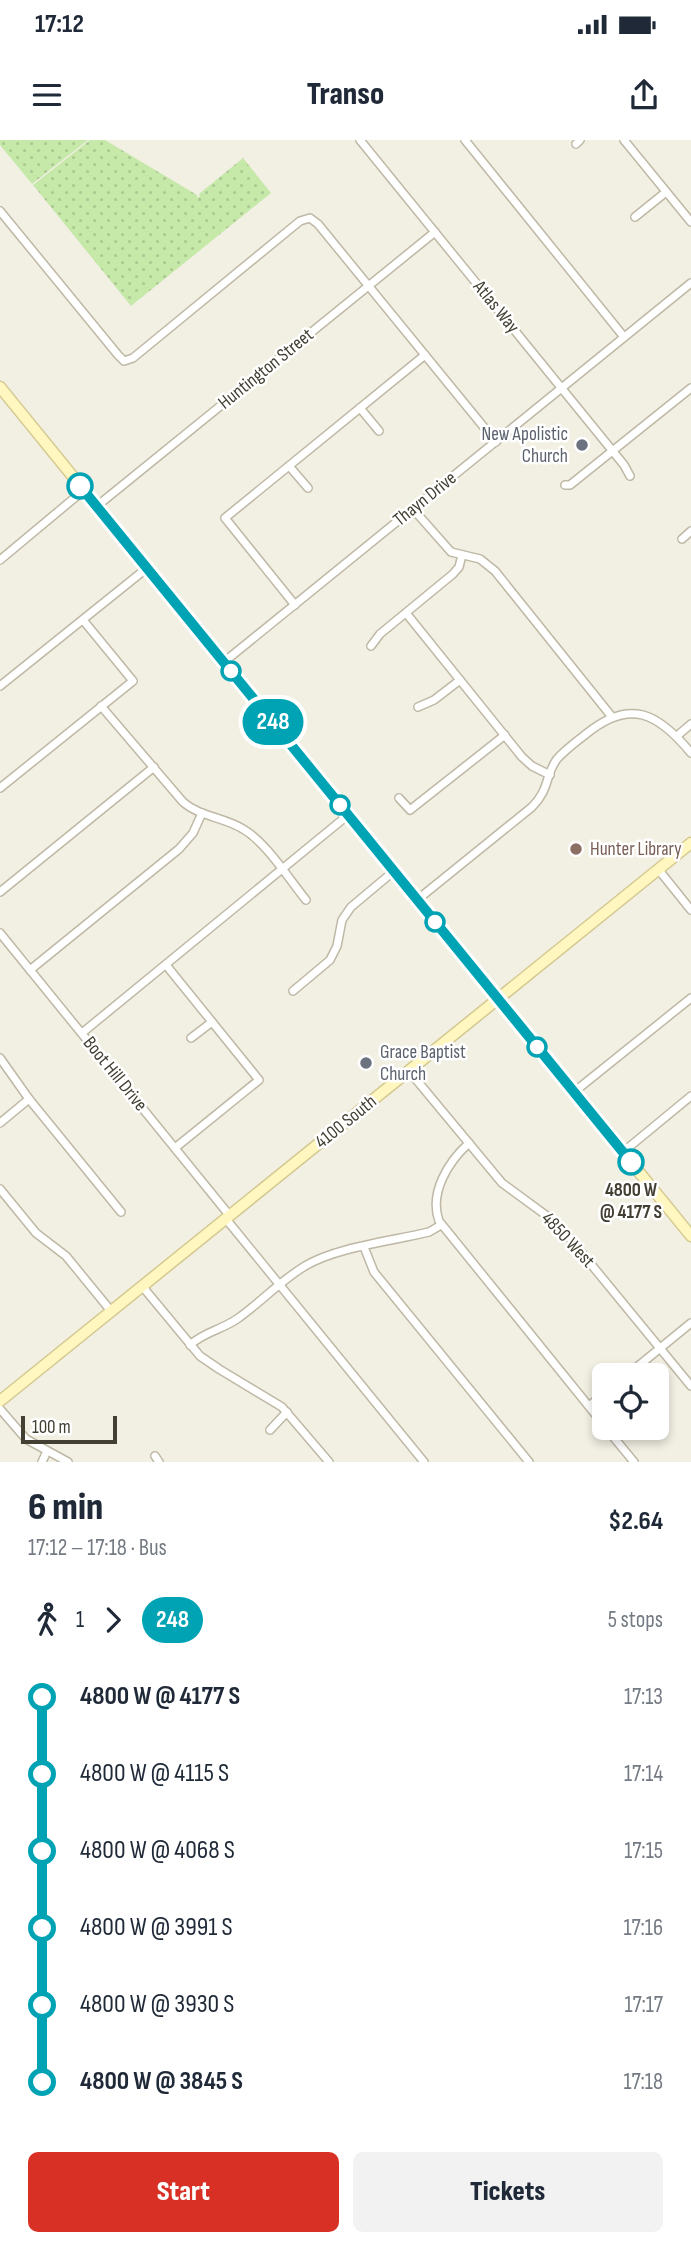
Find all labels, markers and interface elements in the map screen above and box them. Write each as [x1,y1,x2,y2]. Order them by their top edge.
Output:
text: 17:12 [35,9,84,40]
text: Transo [307,75,384,114]
icon: menu [28,76,66,114]
icon: share [625,76,663,114]
street label: Atlas Way [467,275,525,338]
street label: Huntington Street [214,324,318,414]
place label: New Apolistic Church [482,423,568,468]
marker: New Apolistic Church [574,437,590,453]
street label: Thayn Drive [389,467,461,531]
unlabelled marker [67,473,93,499]
unlabelled marker [221,661,241,681]
line badge: 248 [233,699,313,745]
text: 248 [257,707,289,736]
unlabelled marker [330,795,350,815]
place label: Hunter Library [590,838,682,861]
marker: Hunter Library [568,841,584,857]
unlabelled marker [425,912,445,932]
street label: Boot Hill Drive [78,1032,152,1116]
unlabelled marker [527,1037,547,1057]
place label: Grace Baptist Church [380,1041,466,1086]
marker: Grace Baptist Church [358,1055,374,1071]
street label: 4100 South [311,1090,381,1154]
marker: 4800 W @ 4177 S [618,1149,644,1175]
place label: 4800 W @ 4177 S [600,1179,662,1224]
street label: 4850 West [536,1207,600,1273]
map controls [592,1363,669,1440]
button: locate [592,1363,669,1440]
scale bar [21,1413,117,1445]
text: 100 m [32,1416,71,1439]
text: 6 min [28,1485,103,1530]
text: $2.64 [608,1506,663,1537]
text: 17:12 – 17:18 · Bus [28,1534,167,1562]
icon: walk [28,1601,66,1639]
icon: forward [94,1601,132,1639]
text: 248 [156,1605,189,1634]
text: 1 [76,1606,84,1634]
text: 5 stops [608,1606,663,1634]
text: 4800 W @ 4177 S [80,1681,240,1712]
text: 17:13 [624,1683,663,1711]
text: 4800 W @ 4115 S [80,1758,229,1789]
text: 17:14 [624,1760,663,1788]
text: 4800 W @ 4068 S [80,1835,235,1866]
text: 17:15 [624,1837,663,1865]
text: 4800 W @ 3991 S [80,1912,233,1943]
text: 17:16 [623,1914,663,1942]
text: 4800 W @ 3930 S [80,1989,234,2020]
text: 17:17 [624,1991,663,2019]
text: 4800 W @ 3845 S [80,2066,243,2097]
text: 17:18 [623,2068,663,2096]
button: Start [28,2152,339,2232]
button: Tickets [353,2152,663,2232]

